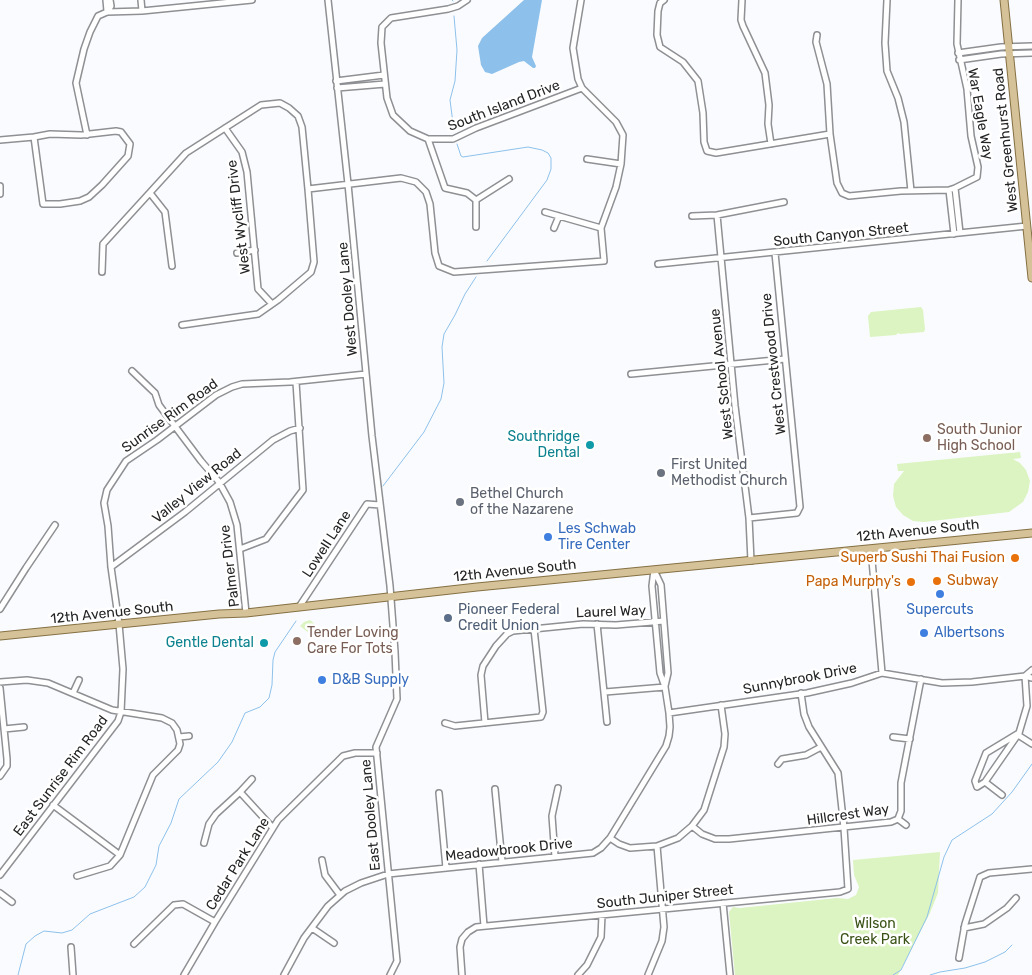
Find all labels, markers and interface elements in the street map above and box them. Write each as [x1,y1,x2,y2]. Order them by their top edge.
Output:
street label: War Eagle Way [964,67,996,161]
street label: West Greenhurst Road [990,67,1022,213]
street label: South Island Drive [446,77,562,135]
street label: West Wycliff Drive [224,159,254,275]
street label: South Canyon Street [773,220,909,250]
street label: West Dooley Lane [335,241,361,357]
street label: West Crestwood Drive [758,292,790,436]
street label: West School Avenue [707,308,737,440]
street label: Sunrise Rim Road [119,376,221,456]
place label: South Junior High School [937,422,1022,454]
place label: Southridge Dental [508,429,580,462]
marker: South Junior High School [921,432,933,444]
marker: Southridge Dental [584,439,596,451]
street label: Valley View Road [149,445,245,527]
place label: First United Methodist Church [671,457,787,490]
marker: First United Methodist Church [655,467,667,479]
place label: Bethel Church of the Nazarene [470,486,574,518]
marker: Bethel Church of the Nazarene [454,496,466,508]
street label: Lowell Lane [299,507,355,581]
street label: 12th Avenue South [856,516,980,546]
place label: Les Schwab Tire Center [558,521,636,554]
street label: Palmer Drive [217,524,243,608]
marker: Les Schwab Tire Center [542,531,554,543]
place label: Superb Sushi Thai Fusion [841,550,1005,566]
marker: Superb Sushi Thai Fusion [1009,552,1021,564]
street label: 12th Avenue South [453,556,577,586]
place label: Subway [947,573,999,589]
place label: Papa Murphy's [806,574,901,590]
marker: Subway [931,575,943,587]
marker: Papa Murphy's [905,576,917,588]
marker: Supercuts [934,588,946,600]
street label: 12th Avenue South [50,598,174,628]
place label: Pioneer Federal Credit Union [458,602,560,634]
street label: Laurel Way [576,602,646,622]
place label: Supercuts [906,602,974,618]
marker: Pioneer Federal Credit Union [442,612,454,624]
place label: Tender Loving Care For Tots [307,625,399,658]
place label: Albertsons [934,625,1005,641]
marker: Albertsons [918,627,930,639]
place label: Gentle Dental [166,635,254,651]
marker: Tender Loving Care For Tots [291,635,303,647]
marker: Gentle Dental [258,637,270,649]
street label: Sunnybrook Drive [742,660,858,698]
place label: D&B Supply [332,672,409,688]
marker: D&B Supply [316,674,328,686]
street label: East Sunrise Rim Road [10,712,112,840]
street label: East Dooley Lane [358,758,384,872]
street label: Hillcrest Way [806,801,890,829]
street label: Cedar Park Lane [203,814,273,914]
street label: Meadowbrook Drive [444,835,574,865]
street label: South Juniper Street [596,881,734,913]
park label: Wilson Creek Park [840,916,910,949]

